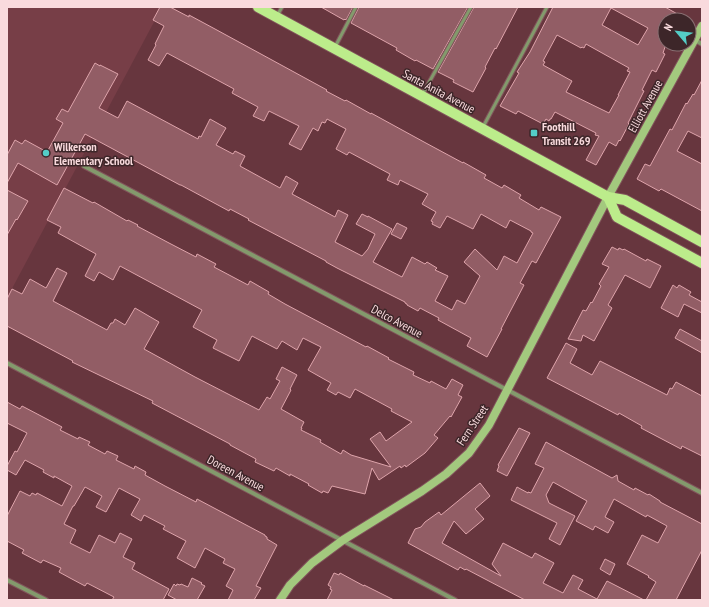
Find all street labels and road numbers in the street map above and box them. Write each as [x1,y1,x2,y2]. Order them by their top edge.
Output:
street label: Santa Anita Avenue [400,66,478,116]
street label: Elliott Avenue [624,77,666,135]
street label: Delco Avenue [369,301,425,341]
street label: Fern Street [453,401,491,448]
street label: Doreen Avenue [205,452,267,494]

